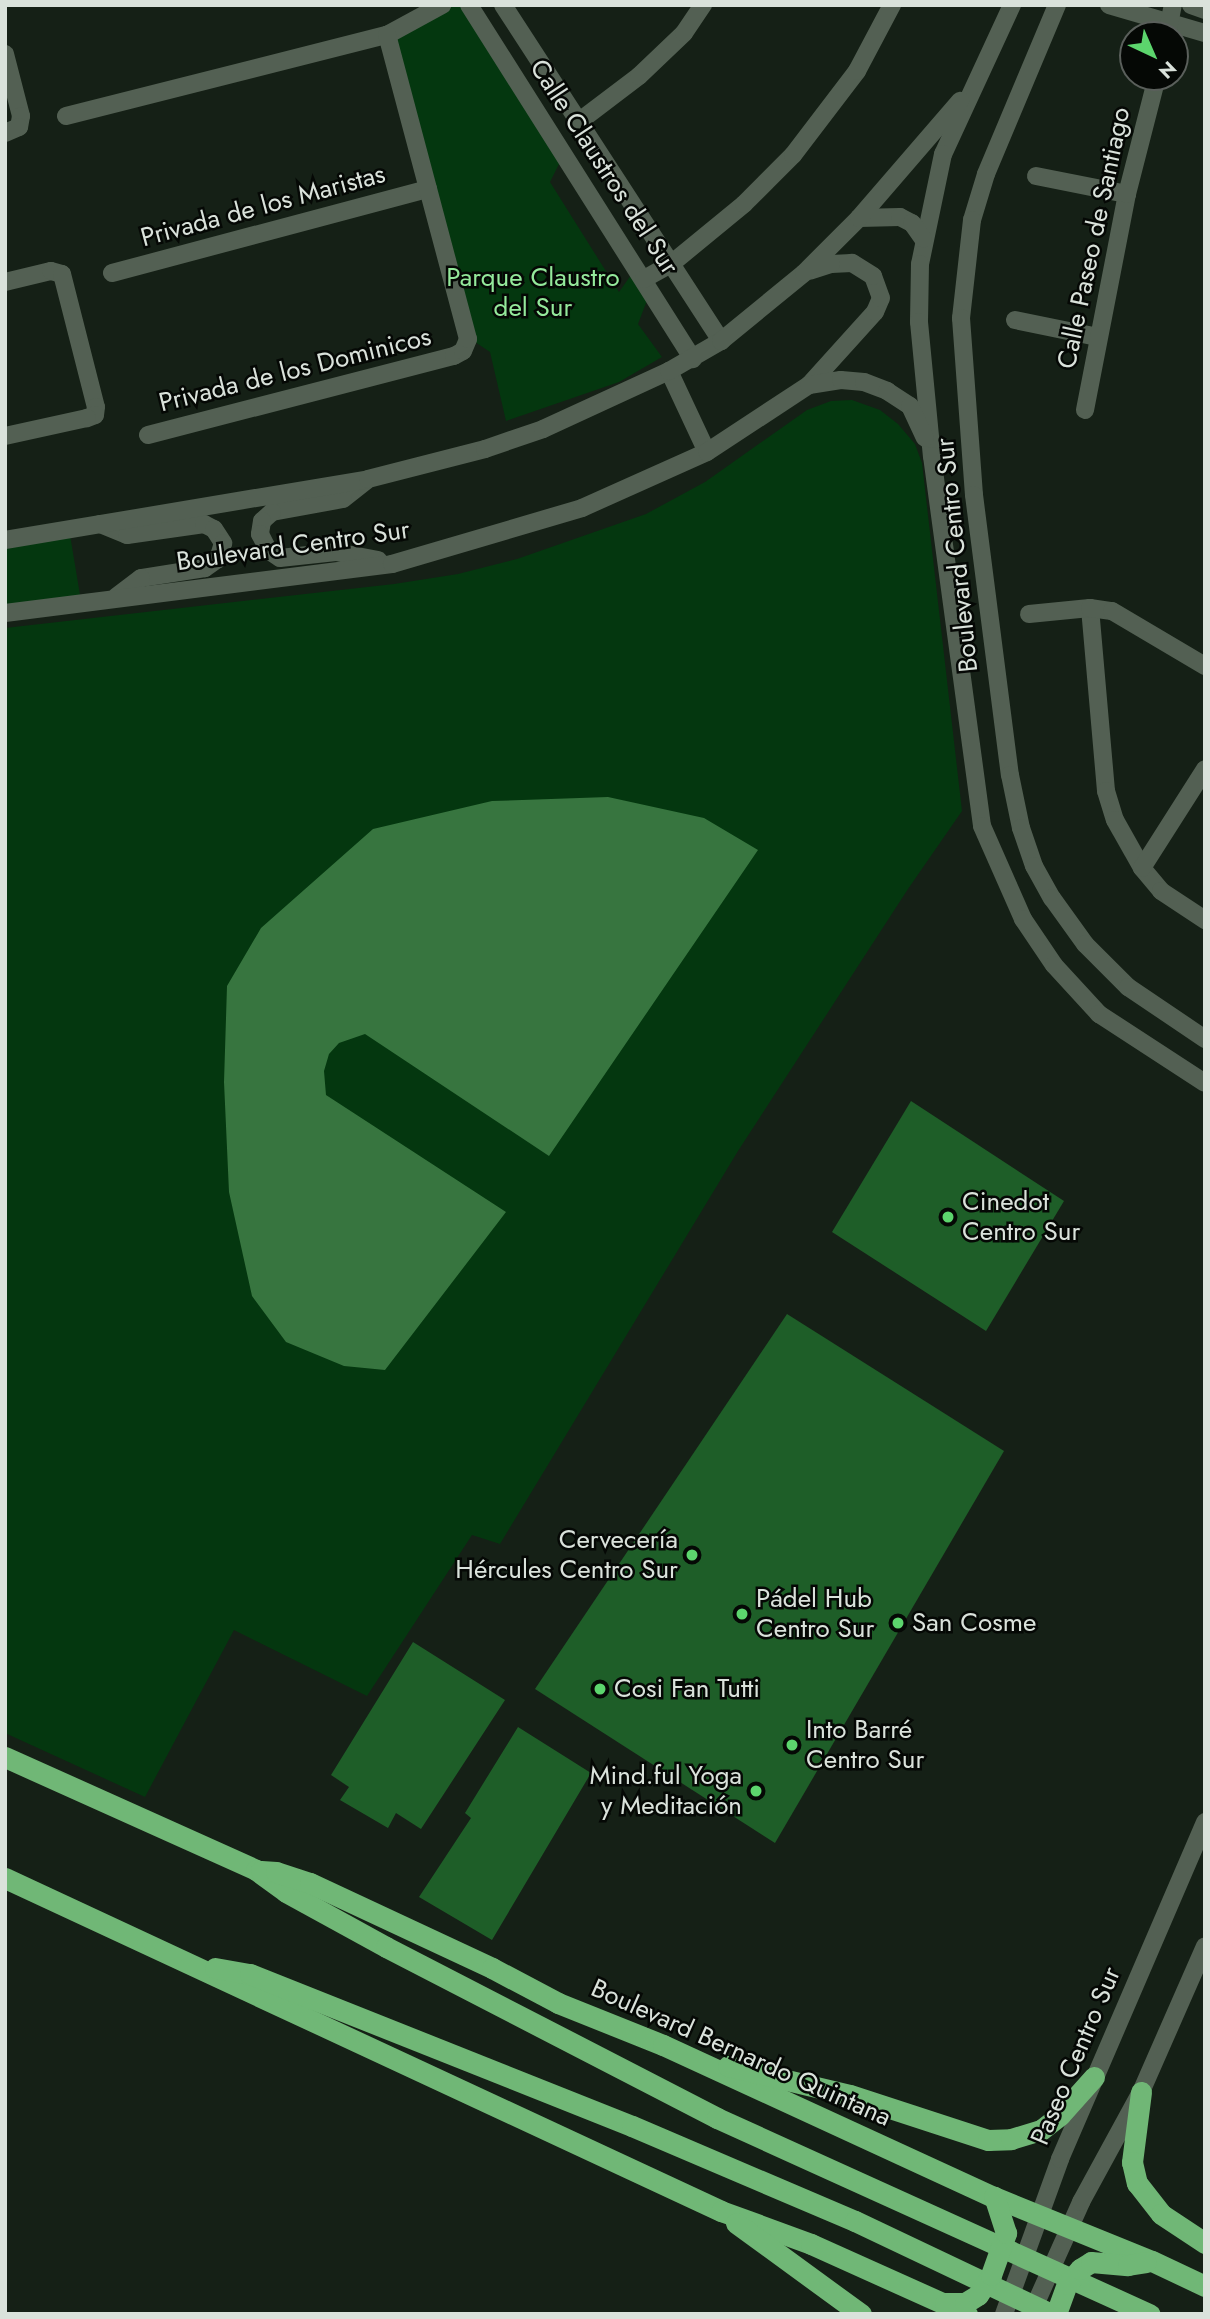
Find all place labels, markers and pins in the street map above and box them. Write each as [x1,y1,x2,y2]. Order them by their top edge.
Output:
place label: Cinedot Centro Sur [962,1186,1080,1248]
marker: Cinedot Centro Sur [940,1209,956,1225]
place label: Cervecería Hércules Centro Sur [455,1524,678,1586]
marker: Cervecería Hércules Centro Sur [684,1547,700,1563]
place label: Pádel Hub Centro Sur [756,1583,874,1644]
marker: Pádel Hub Centro Sur [734,1606,750,1622]
place label: San Cosme [912,1607,1036,1639]
marker: San Cosme [890,1615,906,1631]
place label: Cosi Fan Tutti [614,1673,760,1705]
marker: Cosi Fan Tutti [592,1681,608,1697]
place label: Into Barré Centro Sur [806,1714,924,1776]
marker: Into Barré Centro Sur [784,1737,800,1753]
place label: Mind.ful Yoga y Meditación [590,1760,742,1822]
marker: Mind.ful Yoga y Meditación [748,1783,764,1799]

